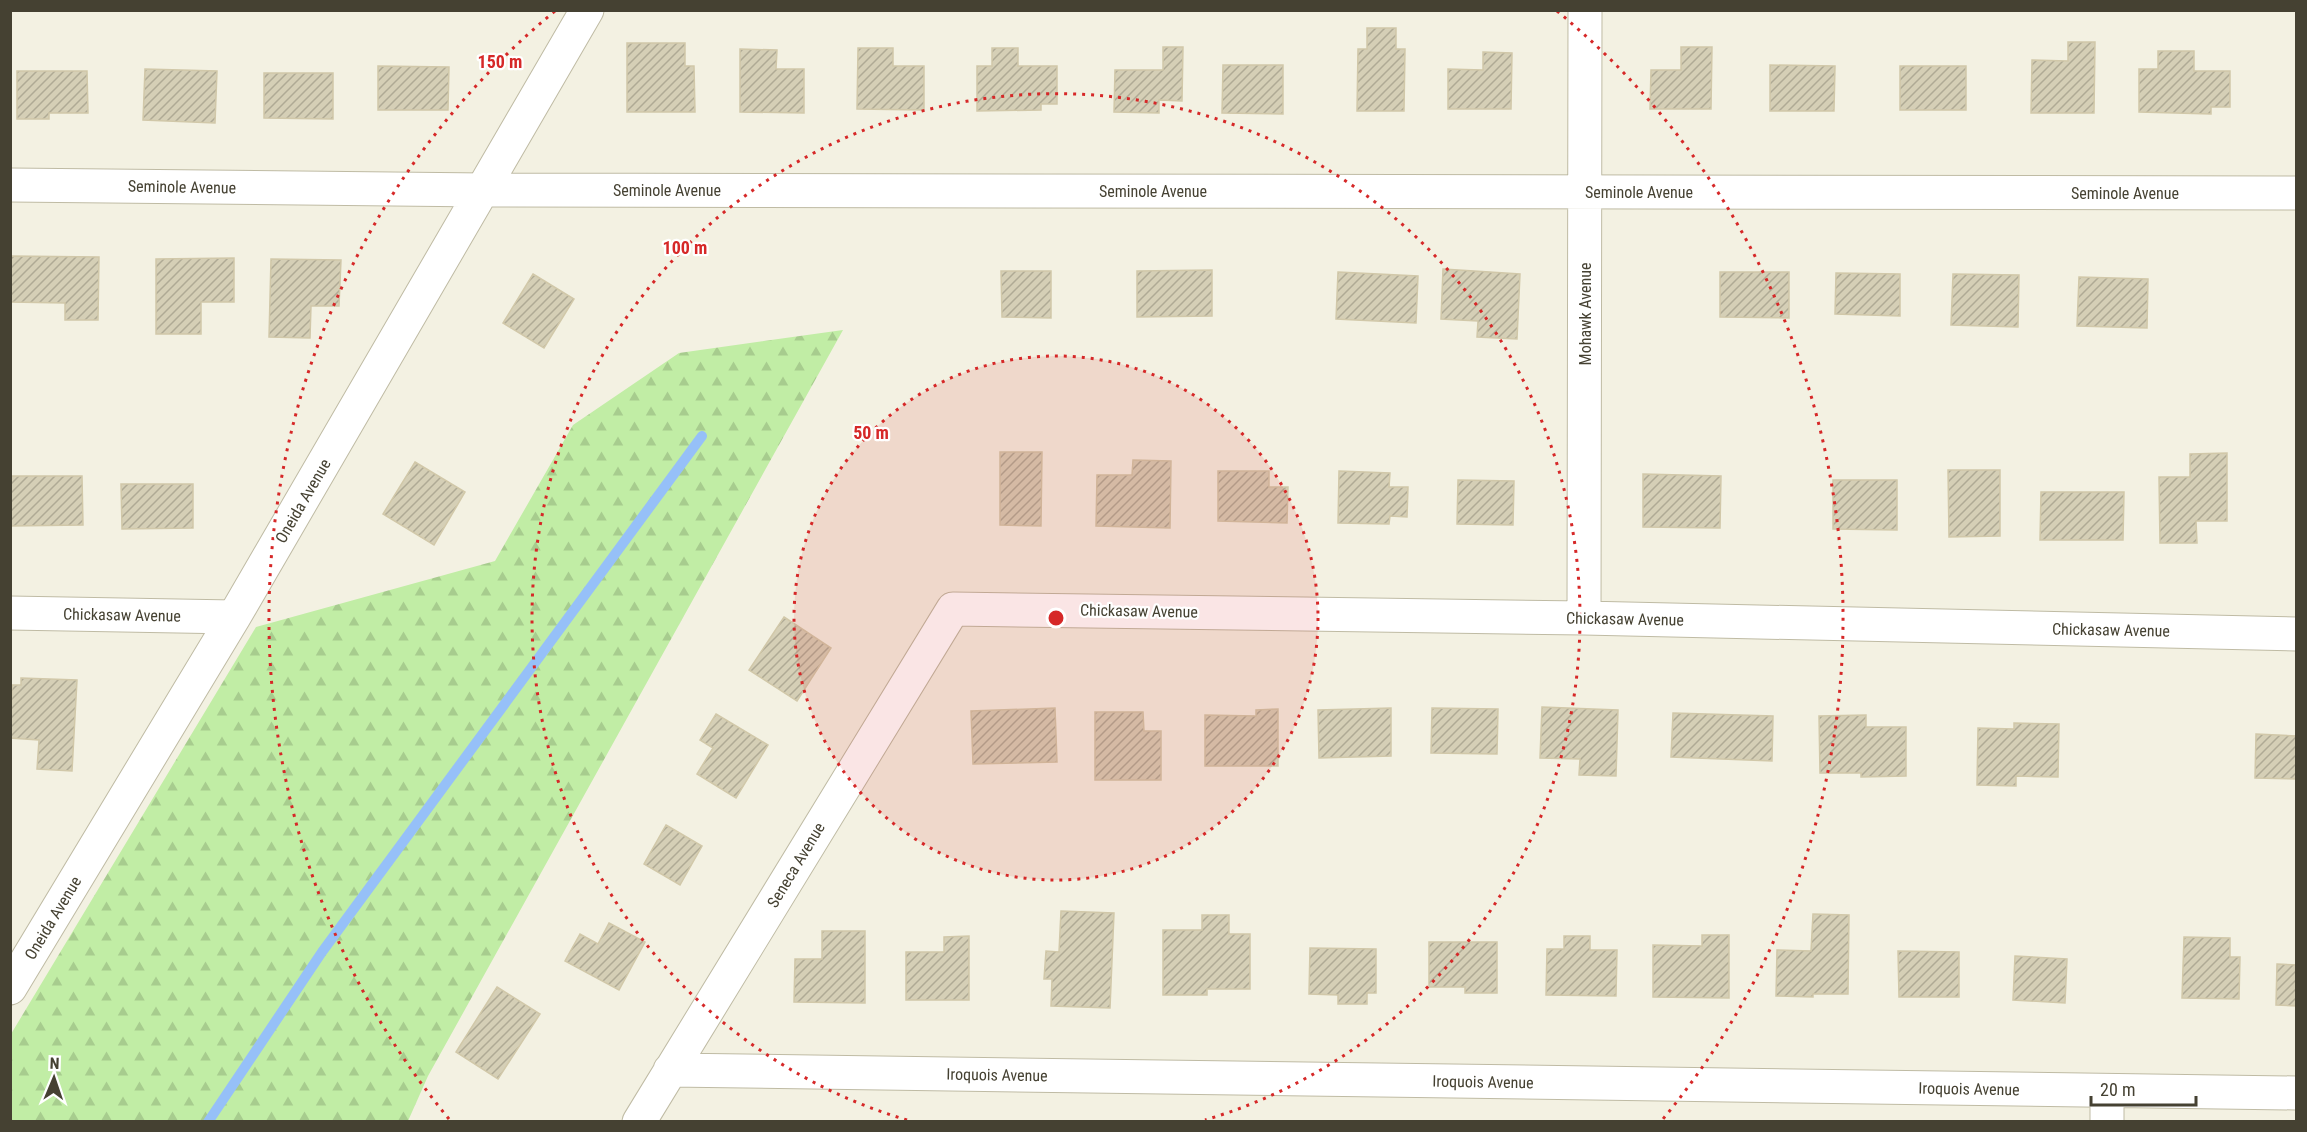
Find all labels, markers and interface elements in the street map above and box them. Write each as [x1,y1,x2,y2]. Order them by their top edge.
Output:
text: 150 m [478,51,522,72]
street label: Seminole Avenue [128,177,236,197]
street label: Seminole Avenue [613,181,721,200]
street label: Seminole Avenue [1099,182,1207,201]
street label: Seminole Avenue [1585,183,1693,202]
street label: Seminole Avenue [2071,184,2179,203]
text: 100 m [663,237,707,258]
street label: Mohawk Avenue [1576,263,1595,365]
text: 50 m [853,422,889,443]
street label: Oneida Avenue [271,456,335,546]
street label: Chickasaw Avenue [1080,600,1198,622]
street label: Chickasaw Avenue [63,604,181,626]
centre of rings [1046,608,1066,628]
street label: Chickasaw Avenue [1566,608,1684,630]
street label: Chickasaw Avenue [2052,619,2170,641]
street label: Seneca Avenue [763,819,829,911]
street label: Oneida Avenue [21,873,85,963]
north arrow [24,1048,84,1108]
text: N [49,1054,60,1073]
street label: Iroquois Avenue [946,1065,1048,1085]
scale bar [2091,1069,2196,1107]
street label: Iroquois Avenue [1432,1072,1534,1092]
street label: Iroquois Avenue [1918,1079,2020,1099]
text: 20 m [2100,1079,2135,1100]

